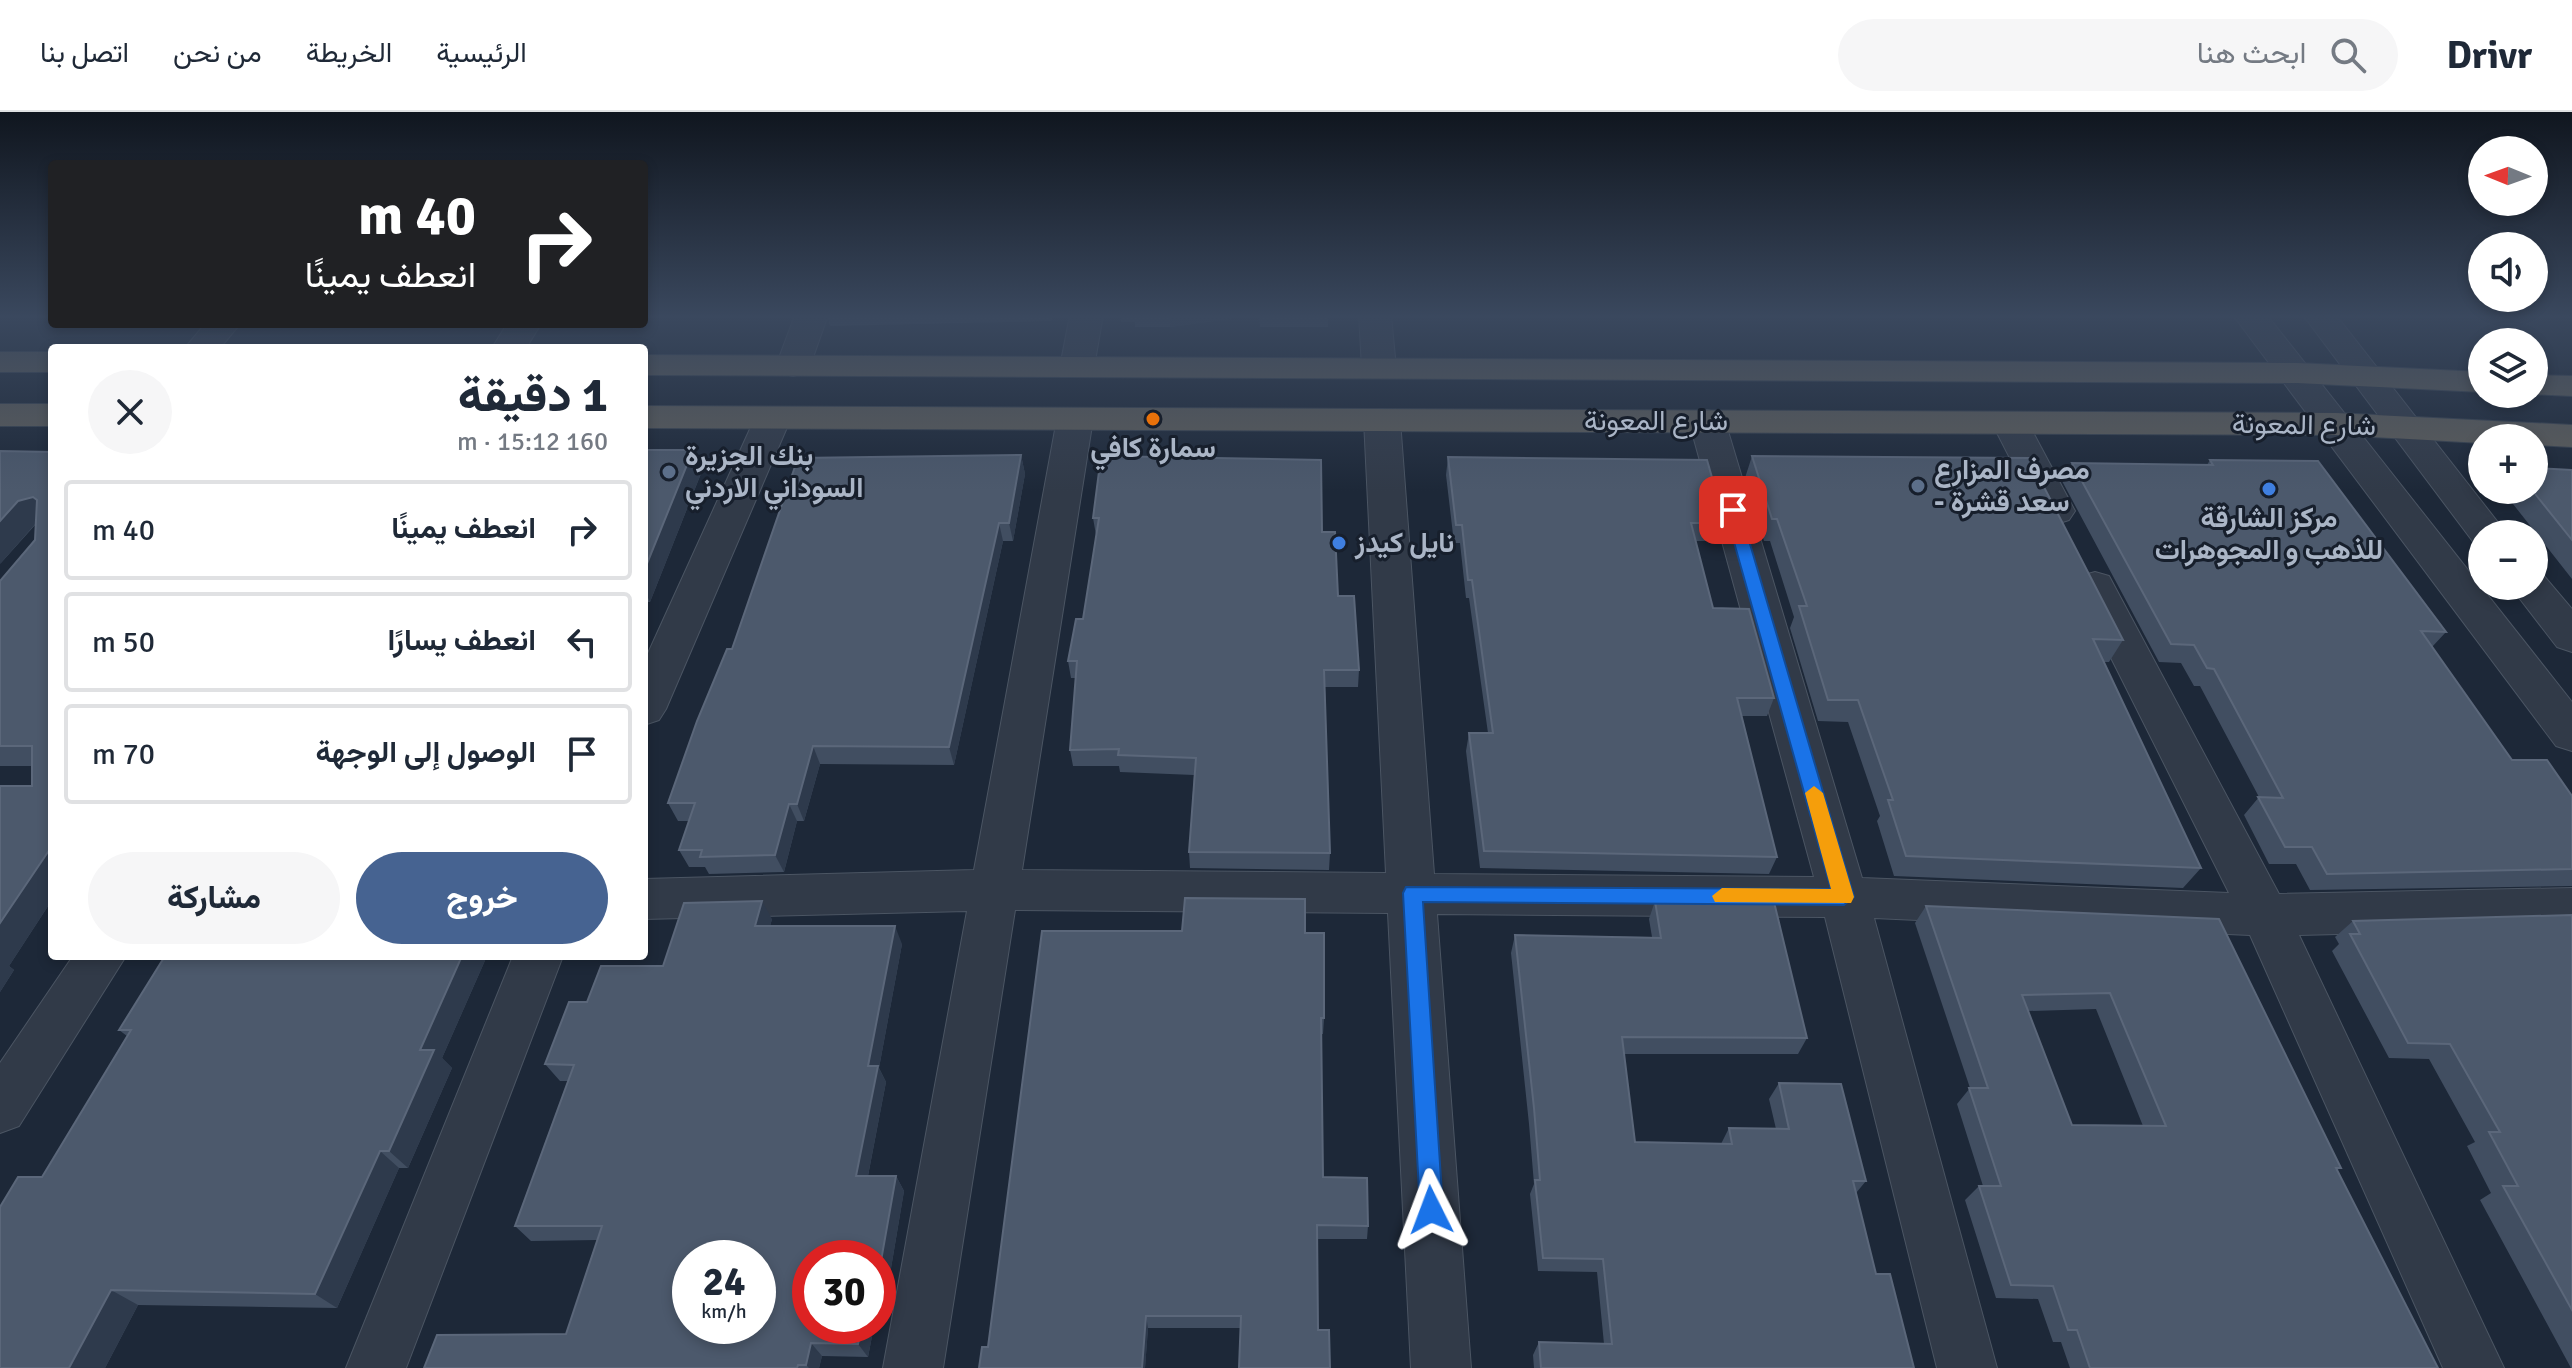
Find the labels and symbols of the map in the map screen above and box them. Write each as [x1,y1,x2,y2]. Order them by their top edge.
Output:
north arrow [2468,136,2548,216]
street label: شارع المعونة [1584,404,1728,439]
street label: شارع المعونة [2232,407,2376,444]
marker: سمارة كافي [1144,410,1162,428]
place label: سمارة كافي [1090,431,1216,471]
place label: بنك الجزيرة السوداني الاردني [685,439,863,511]
place label: مصرف المزارع - سعد قشرة [1934,453,2090,519]
marker: بنك الجزيرة السوداني الاردني [660,463,678,481]
pin [1699,476,1767,544]
marker: مصرف المزارع - سعد قشرة [1909,477,1927,495]
marker: مركز الشارقة للذهب و المجوهرات [2260,480,2278,498]
place label: مركز الشارقة للذهب و المجوهرات [2155,501,2383,567]
place label: نايل كيدز [1354,526,1454,560]
marker: نايل كيدز [1330,534,1348,552]
position arrow [1389,1168,1473,1252]
speed limit sign: 30 [792,1240,896,1344]

